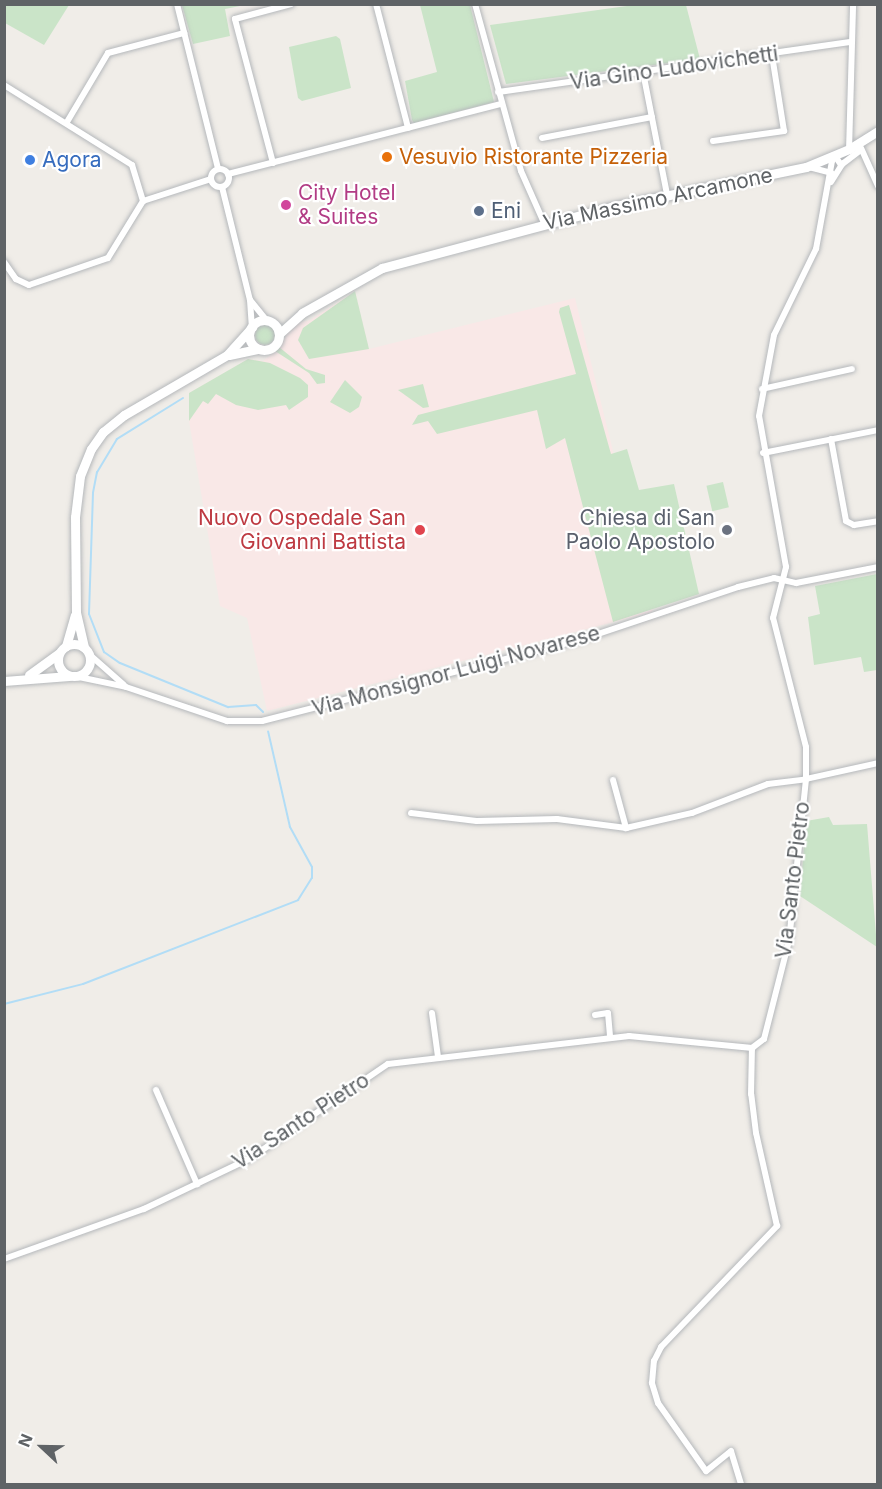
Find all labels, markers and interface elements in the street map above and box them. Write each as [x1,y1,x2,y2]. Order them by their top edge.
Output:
street label: Via Gino Ludovichetti [568,41,780,95]
place label: Vesuvio Ristorante Pizzeria [399,144,668,170]
place label: Agora [42,147,102,173]
marker: Vesuvio Ristorante Pizzeria [380,150,394,164]
marker: Agora [23,153,37,167]
street label: Via Massimo Arcamone [541,162,775,236]
place label: City Hotel & Suites [298,180,396,230]
marker: City Hotel & Suites [279,198,293,212]
place label: Eni [491,198,521,224]
marker: Eni [472,204,486,218]
place label: Nuovo Ospedale San Giovanni Battista [198,505,406,555]
place label: Chiesa di San Paolo Apostolo [566,505,715,555]
marker: Nuovo Ospedale San Giovanni Battista [411,521,429,539]
marker: Chiesa di San Paolo Apostolo [720,523,734,537]
street label: Via Monsignor Luigi Novarese [309,620,603,722]
street label: Via Santo Pietro [771,800,815,960]
street label: Via Santo Pietro [228,1067,374,1175]
north arrow [12,1417,72,1477]
text: N [14,1431,37,1450]

